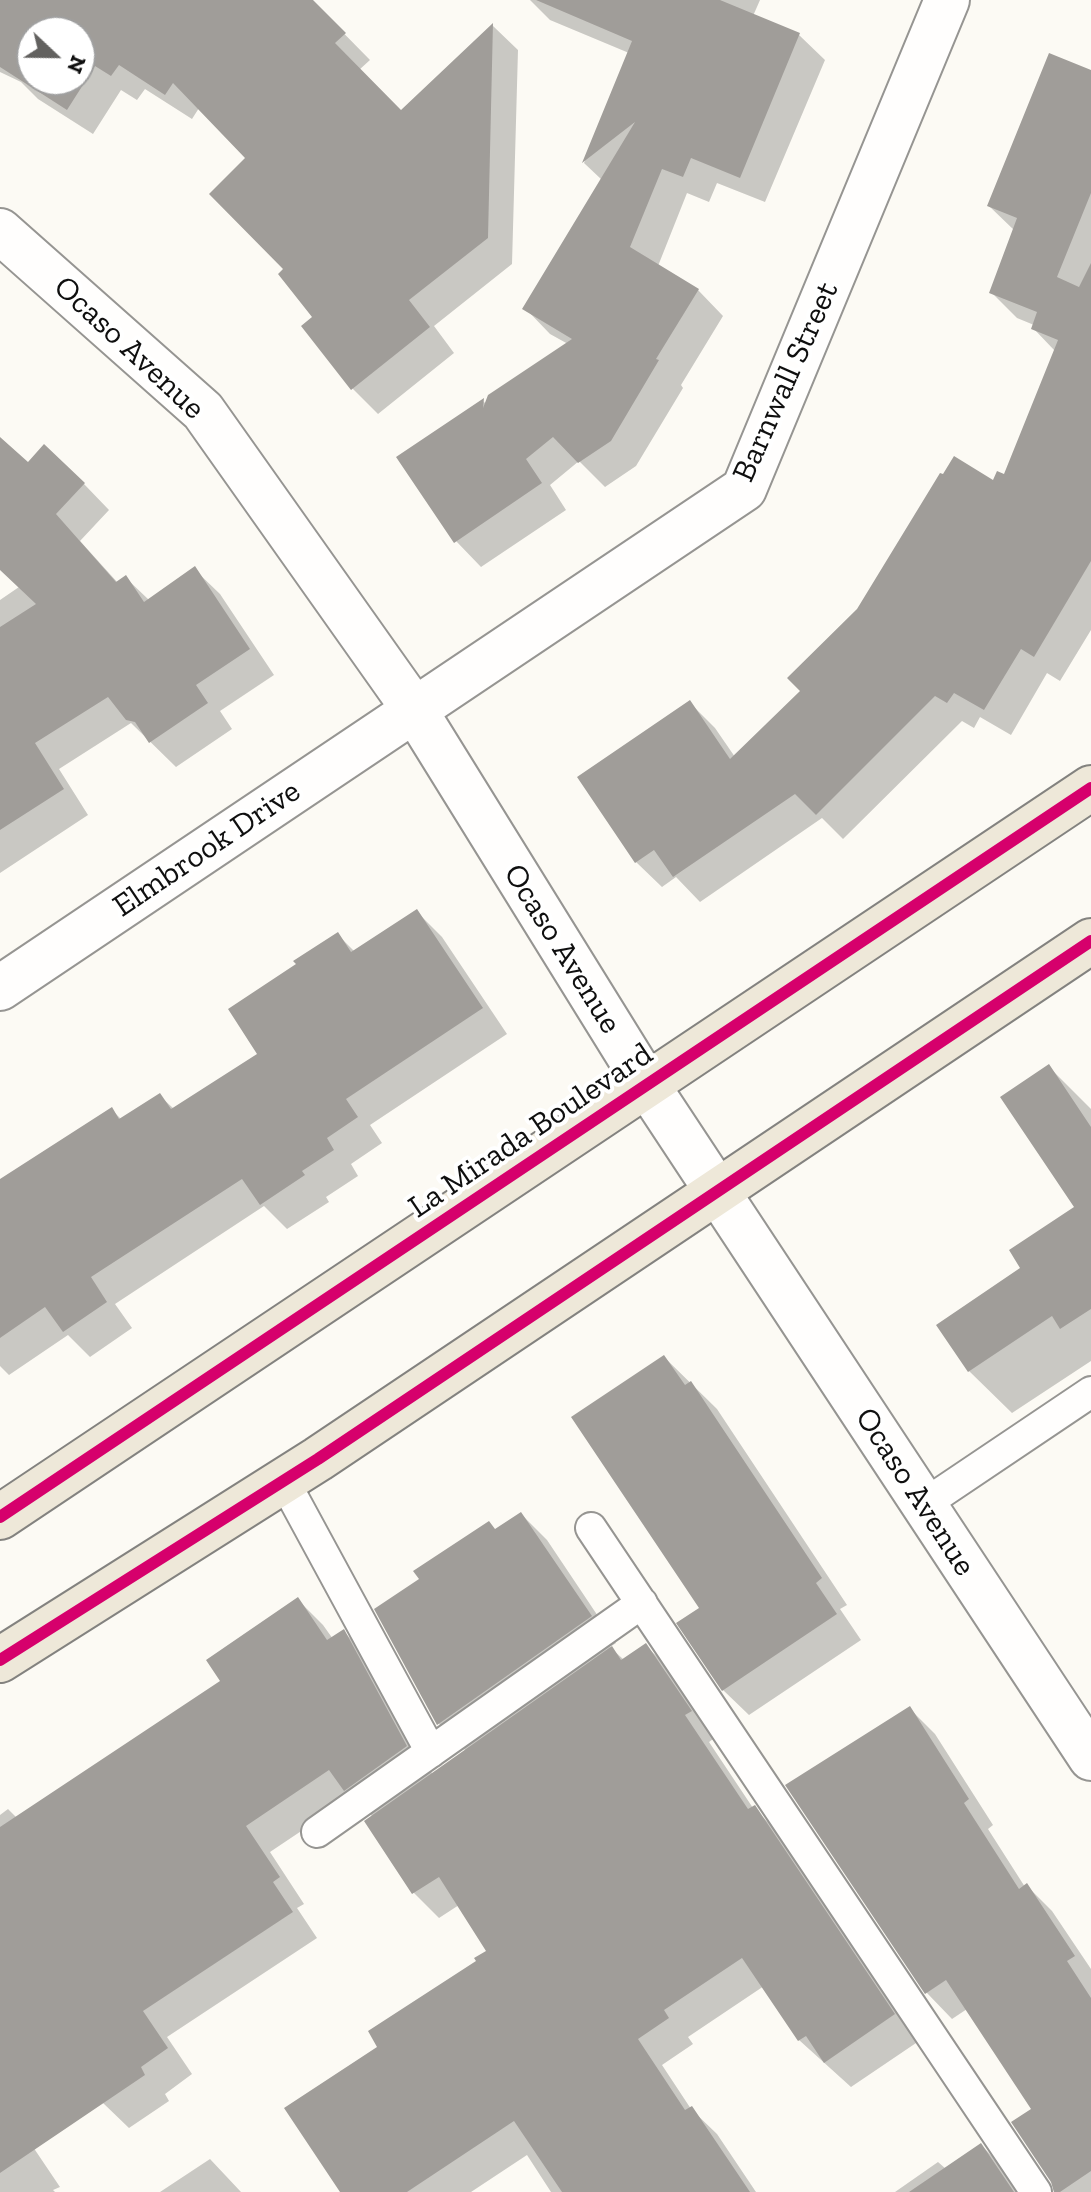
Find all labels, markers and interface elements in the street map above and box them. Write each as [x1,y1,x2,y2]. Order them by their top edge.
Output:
north arrow [16,16,96,96]
text: N [61,52,93,77]
street label: Ocaso Avenue [45,268,213,428]
street label: Barnwall Street [725,276,847,488]
street label: Elmbrook Drive [106,772,308,926]
street label: Ocaso Avenue [495,857,629,1041]
street label: La Mirada Boulevard [402,1035,660,1227]
street label: Ocaso Avenue [846,1401,984,1583]

